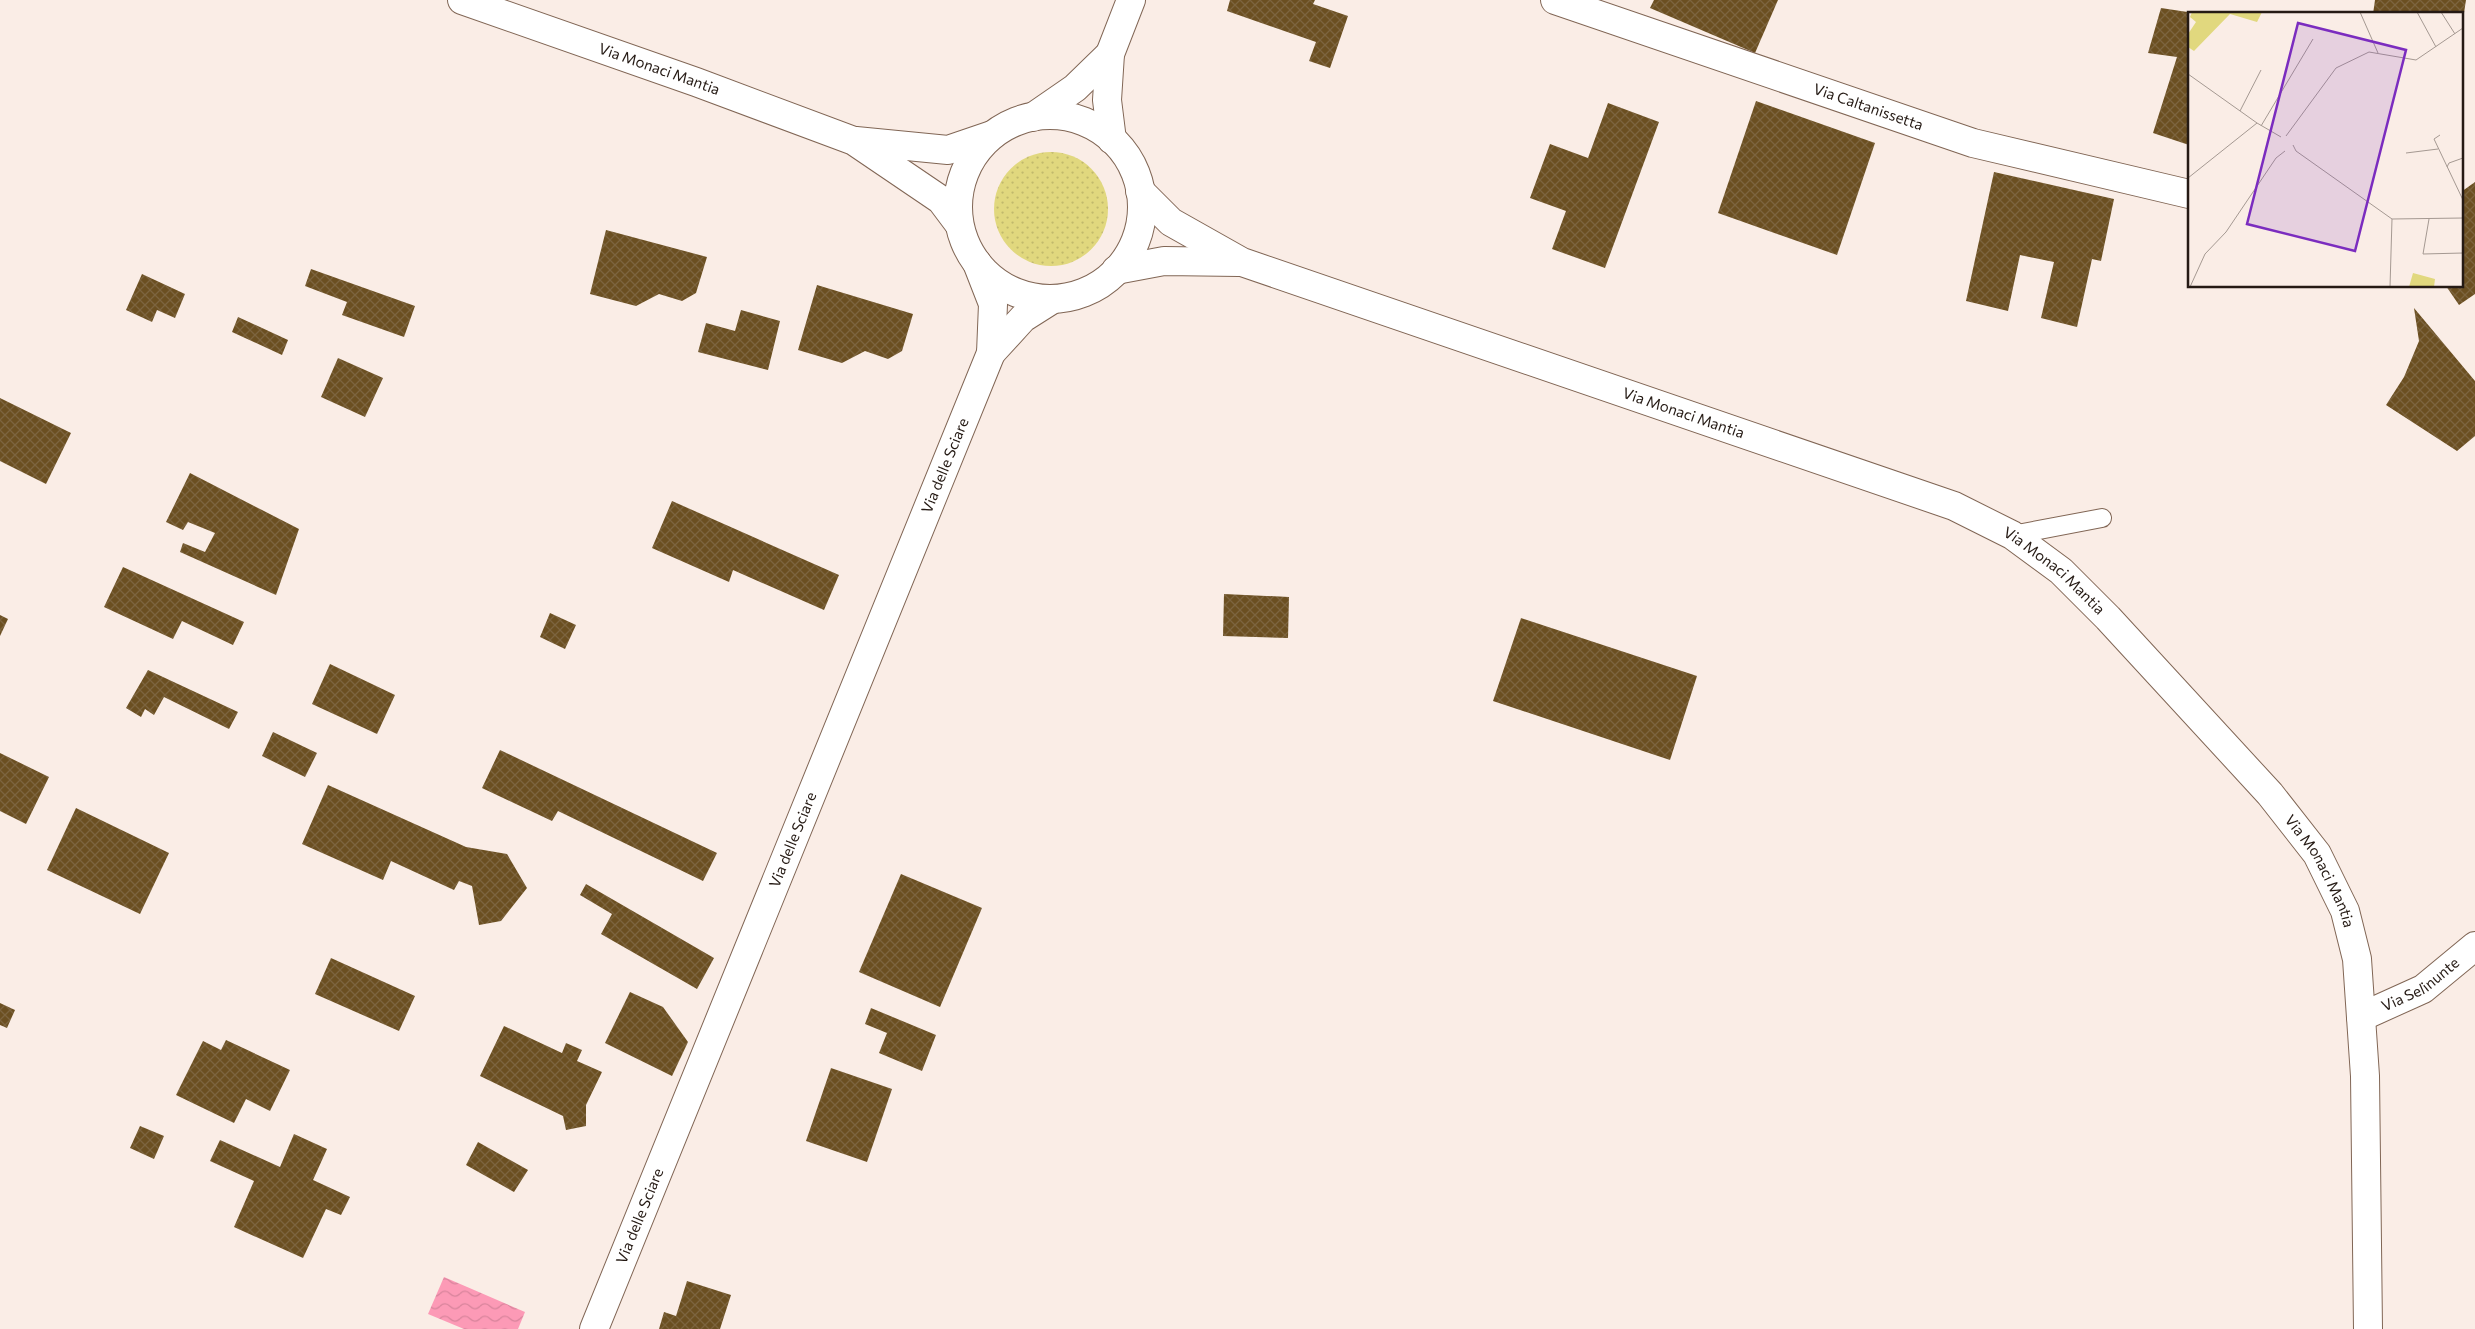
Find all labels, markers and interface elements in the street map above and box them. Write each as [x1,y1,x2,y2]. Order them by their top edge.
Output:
inset map [2188,12,2462,288]
street label: Via Monaci Mantia [596,39,723,98]
street label: Via Caltanissetta [1811,79,1926,133]
street label: Via Monaci Mantia [1621,383,1747,442]
street label: Via delle Sciare [917,415,972,516]
street label: Via Monaci Mantia [2001,522,2109,618]
street label: Via delle Sciare [765,789,820,890]
street label: Via Monaci Mantia [2282,811,2359,929]
street label: Via Selinunte [2378,953,2462,1015]
street label: Via delle Sciare [612,1165,667,1266]

